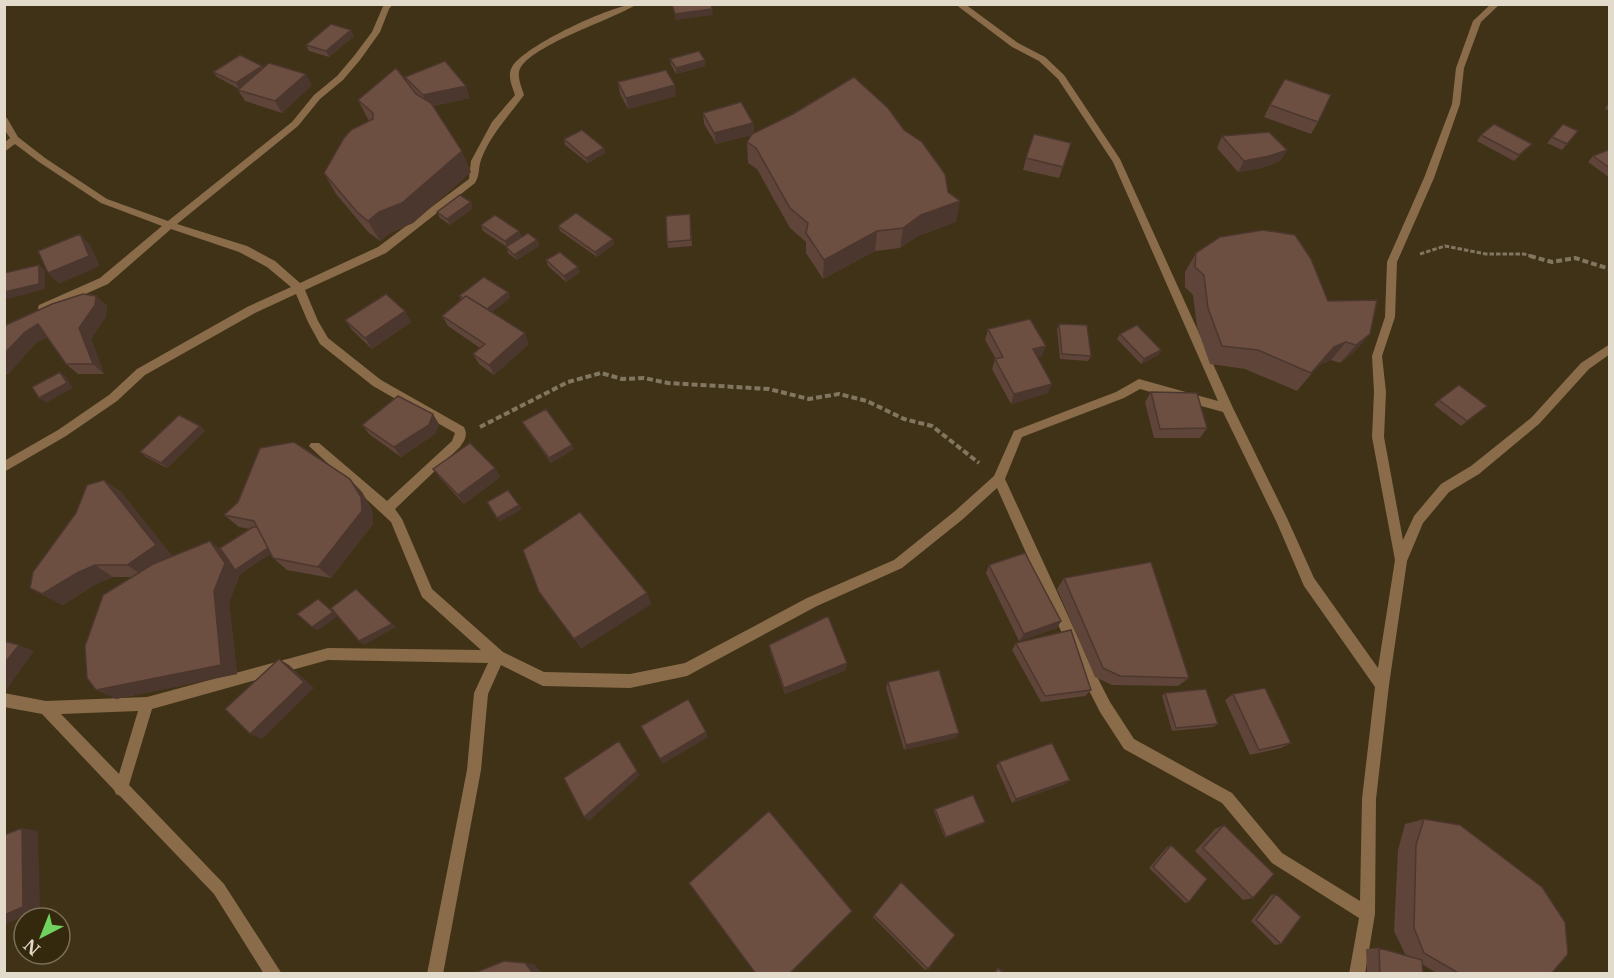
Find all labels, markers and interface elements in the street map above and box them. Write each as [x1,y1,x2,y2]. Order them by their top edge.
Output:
north arrow [12,906,72,966]
text: N [20,935,44,960]

